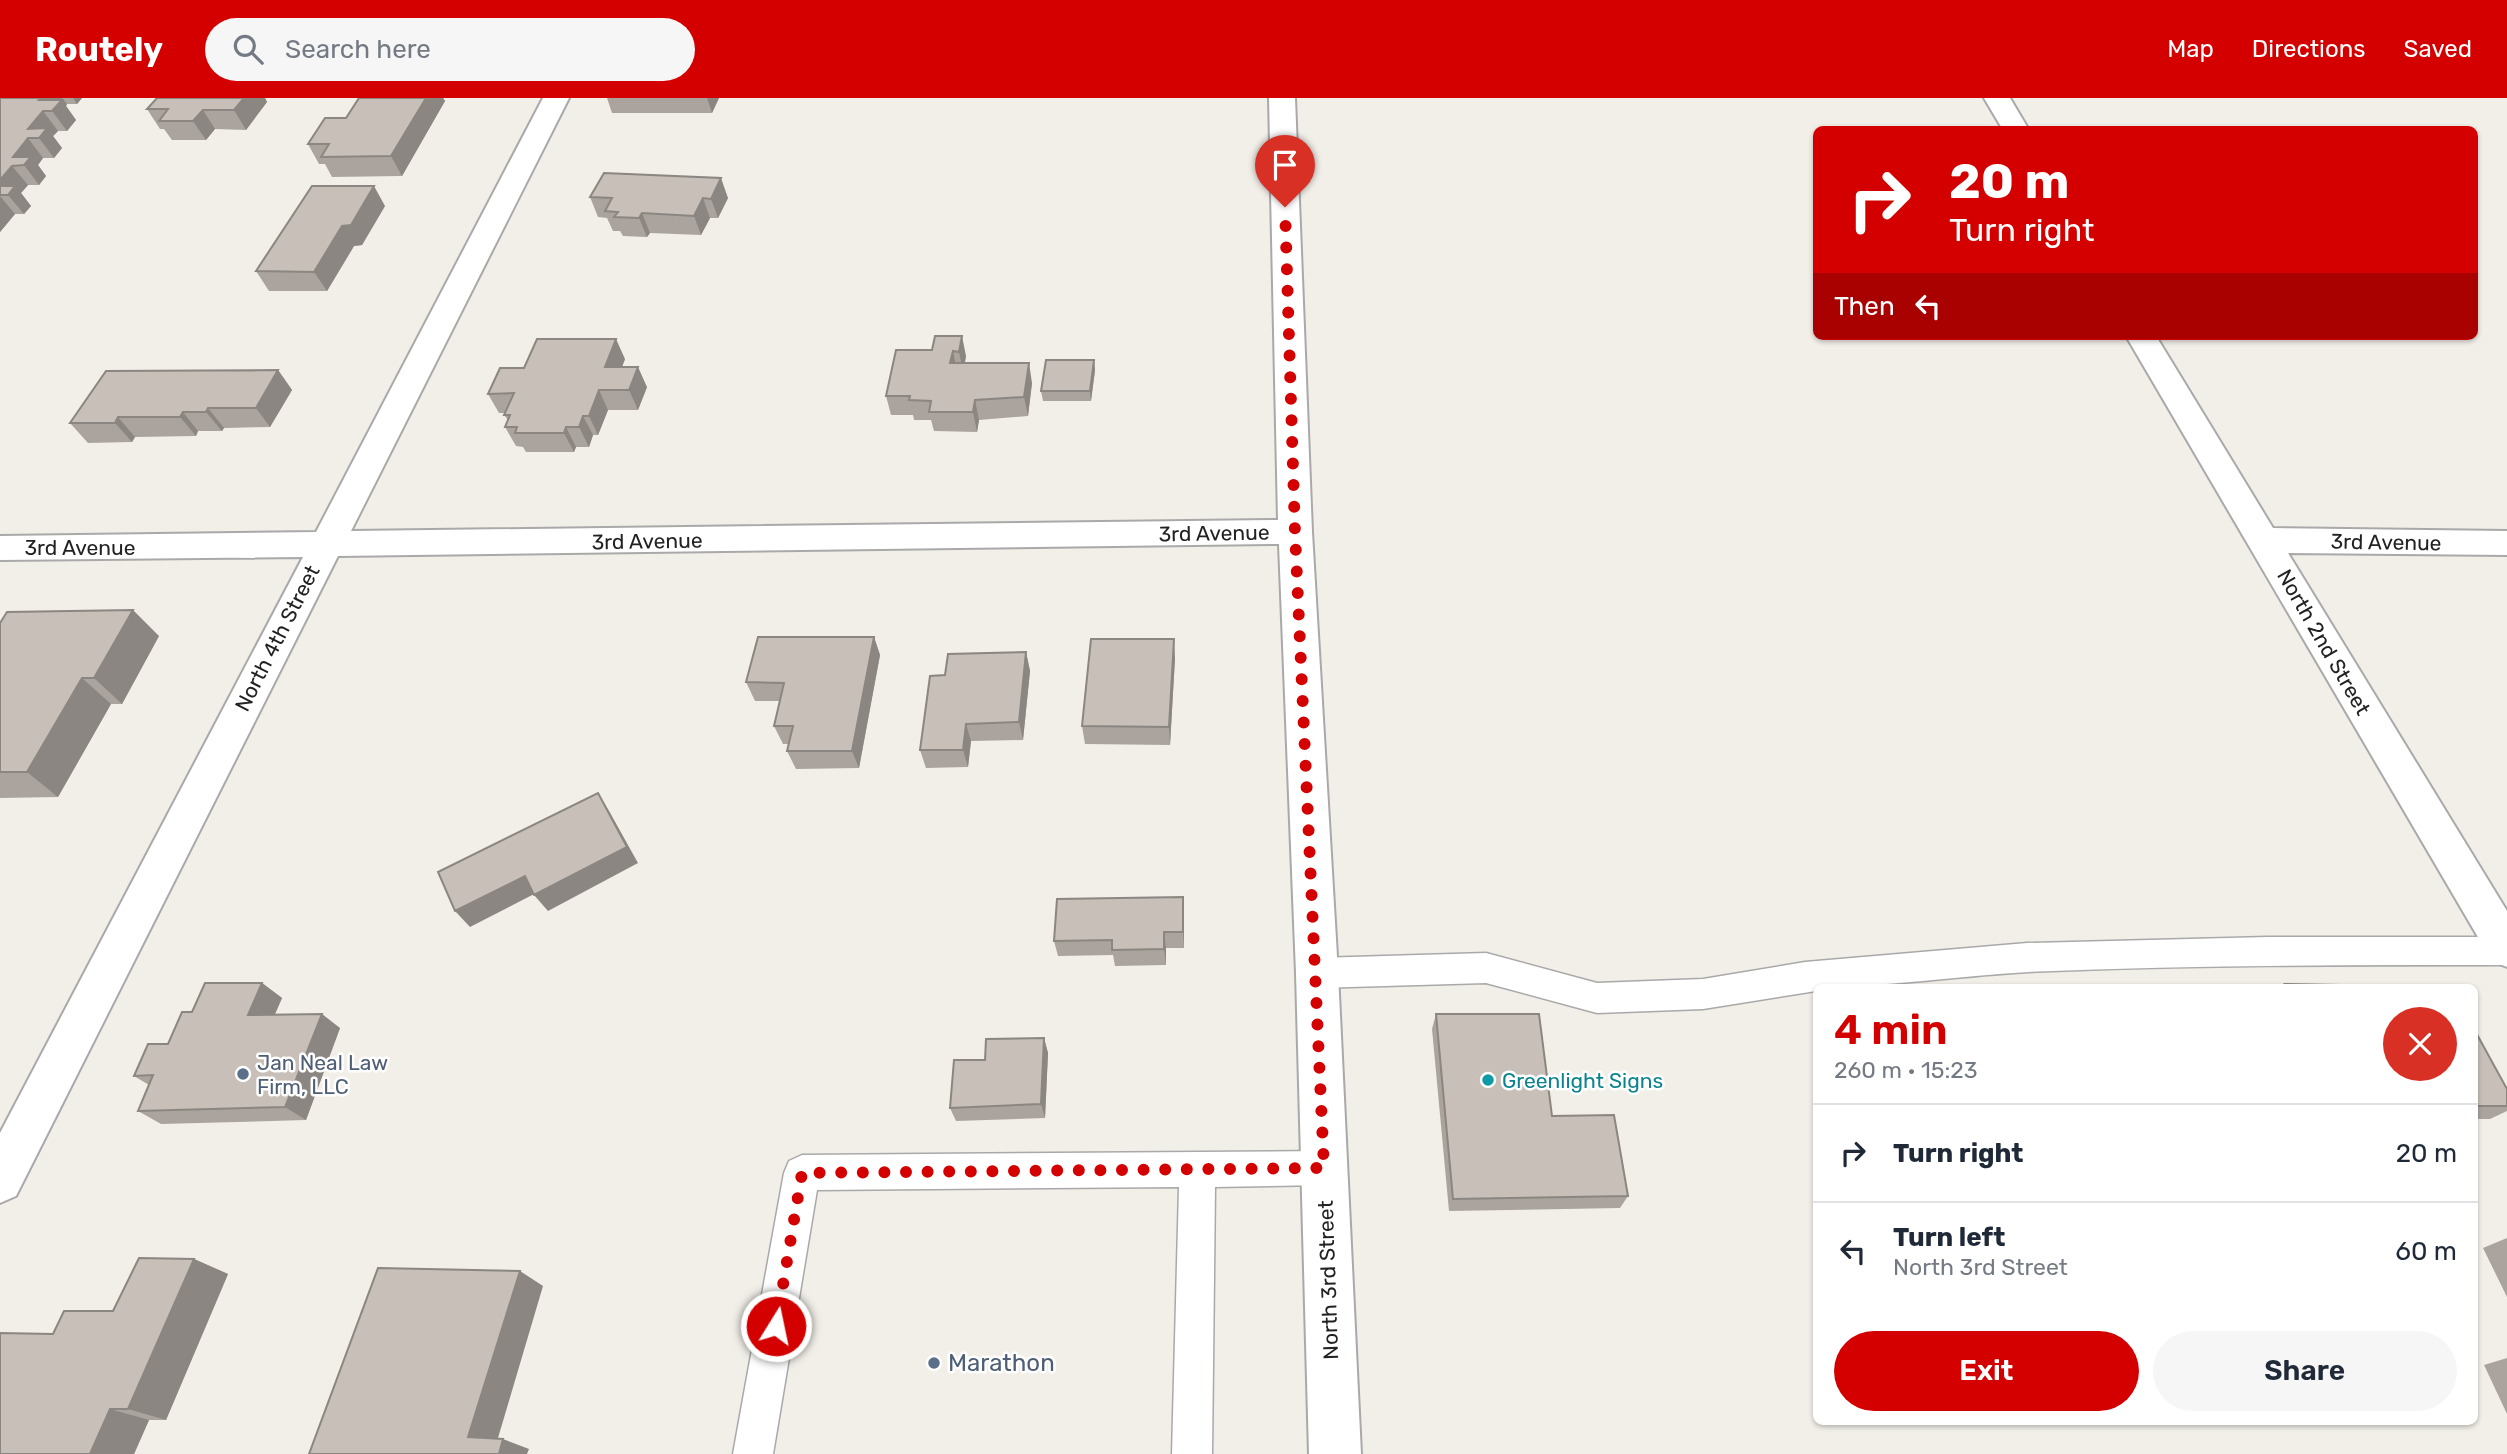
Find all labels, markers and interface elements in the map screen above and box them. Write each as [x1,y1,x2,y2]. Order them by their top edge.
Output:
search box [205,18,695,81]
text: Routely [35,30,163,69]
icon: search [229,30,267,68]
text: Search here [285,34,431,65]
text: Map [2167,35,2214,63]
text: Directions [2252,35,2365,63]
text: Saved [2403,35,2472,63]
pin [1255,135,1315,207]
icon: arrive [1266,146,1304,184]
text: 20 m [1949,152,2070,210]
icon: right [1834,154,1925,245]
text: Turn right [1949,211,2094,249]
icon: left [1909,287,1947,325]
text: Then [1834,291,1895,322]
street label: 3rd Avenue [1158,520,1270,546]
street label: 3rd Avenue [591,528,703,554]
street label: 3rd Avenue [2330,529,2442,555]
street label: 3rd Avenue [24,535,136,560]
street label: North 4th Street [229,561,325,715]
street label: North 2nd Street [2272,565,2376,719]
text: 4 min [1834,1005,1948,1055]
button: close [2383,1007,2457,1081]
place label: Jan Neal Law Firm, LLC [257,1050,388,1099]
text: 260 m · 15:23 [1834,1056,1978,1084]
marker: Jan Neal Law Firm, LLC [235,1066,251,1082]
place label: Greenlight Signs [1502,1068,1663,1093]
marker: Greenlight Signs [1480,1072,1496,1088]
icon: right [1834,1134,1872,1172]
text: Turn right [1893,1138,2023,1169]
text: 20 m [2396,1138,2457,1169]
street label: North 3rd Street [1313,1200,1343,1360]
text: Turn left [1893,1222,2005,1253]
icon: left [1834,1232,1872,1270]
text: 60 m [2395,1236,2457,1267]
text: North 3rd Street [1893,1253,2068,1281]
position arrow [739,1289,813,1363]
button: Exit [1834,1331,2139,1411]
button: Share [2153,1331,2457,1411]
place label: Marathon [948,1349,1055,1377]
marker: Marathon [926,1355,942,1371]

